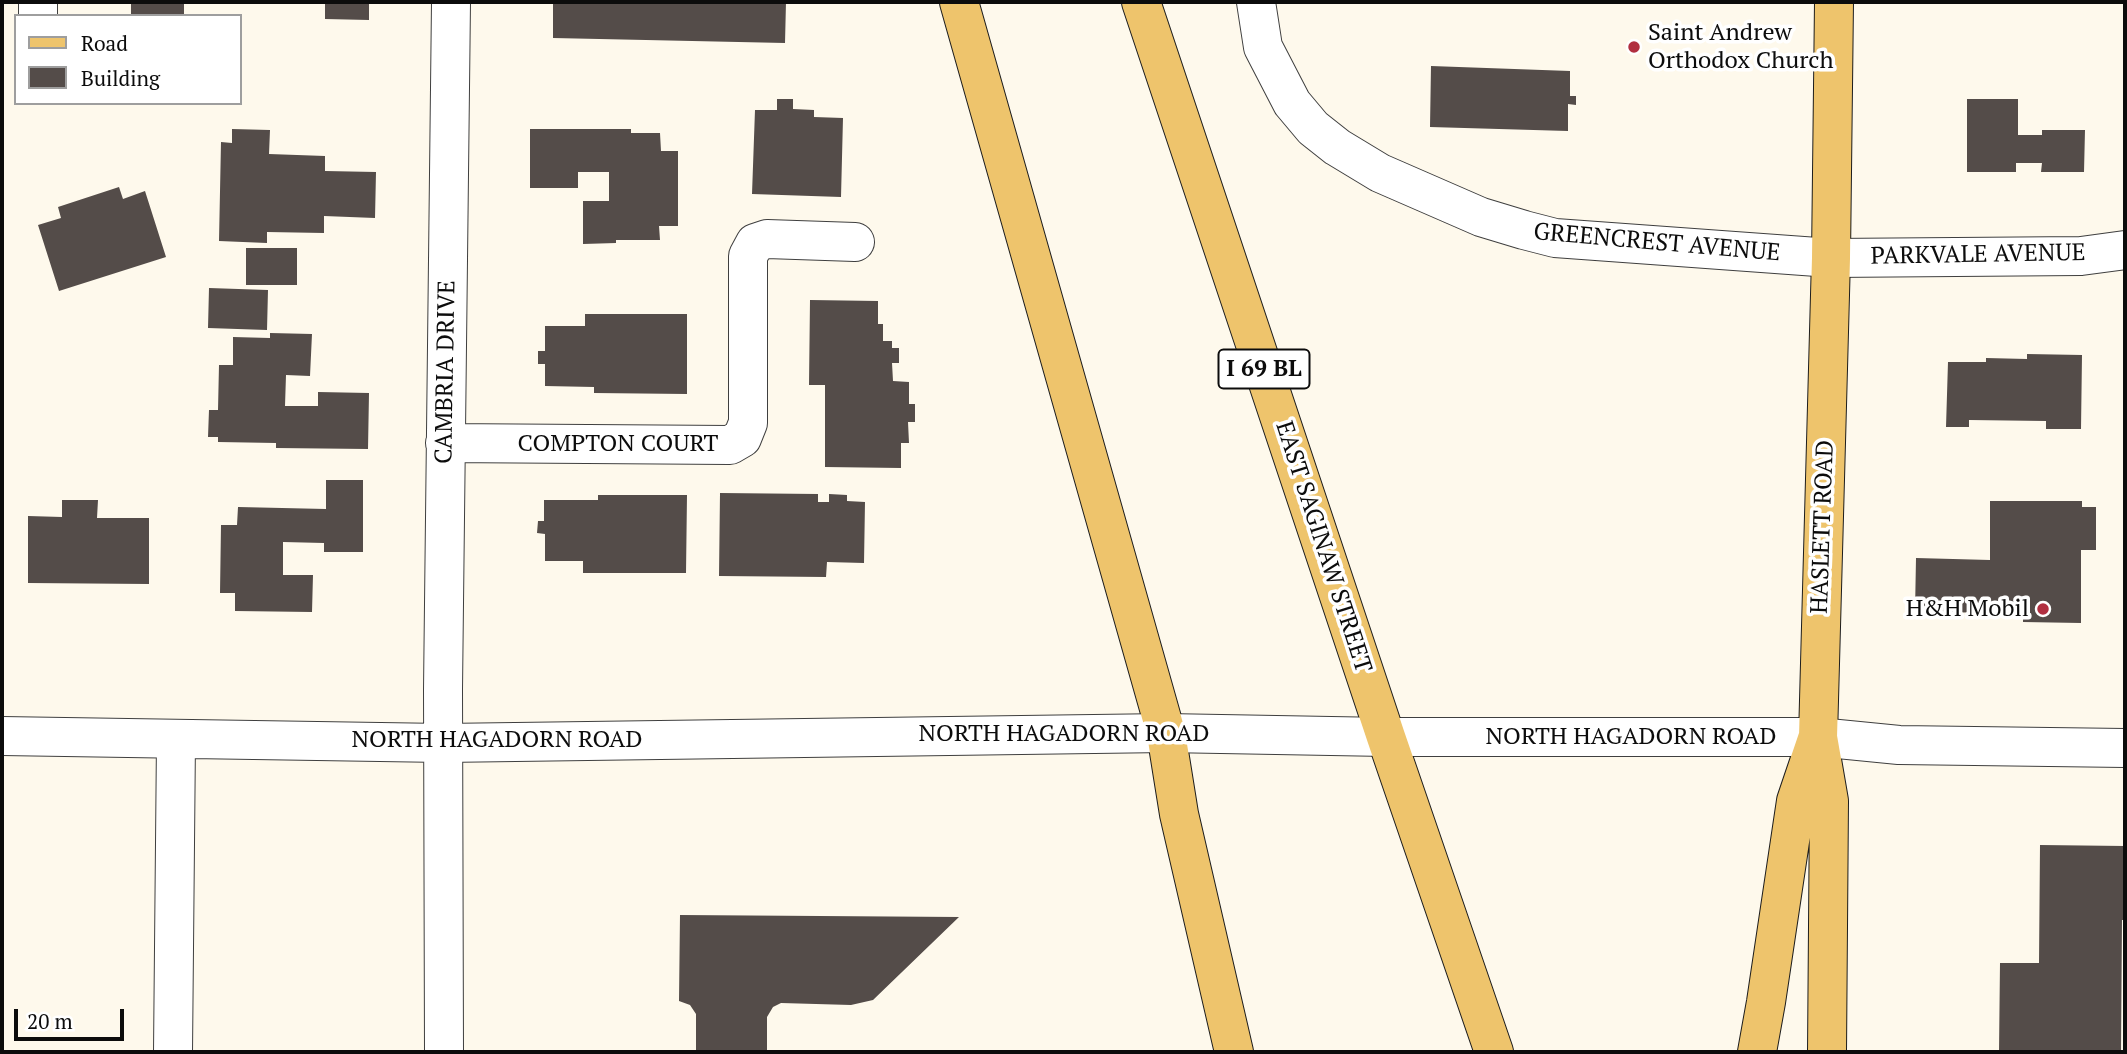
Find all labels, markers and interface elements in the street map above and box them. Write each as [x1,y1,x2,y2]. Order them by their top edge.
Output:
legend [14,14,242,105]
place label: Saint Andrew Orthodox Church [1648,19,1834,75]
text: Road [81,29,128,57]
marker: Saint Andrew Orthodox Church [1626,39,1642,55]
text: Building [81,64,160,92]
street label: GREENCREST AVENUE [1532,218,1782,268]
street label: PARKVALE AVENUE [1870,239,2086,271]
street label: CAMBRIA DRIVE [430,280,462,464]
road number: I 69 BL [1218,350,1310,388]
street label: EAST SAGINAW STREET [1269,418,1377,676]
street label: COMPTON COURT [518,430,718,458]
street label: HASLETT ROAD [1806,440,1840,614]
place label: H&H Mobil [1906,595,2029,623]
marker: H&H Mobil [2035,601,2051,617]
street label: NORTH HAGADORN ROAD [919,720,1209,748]
street label: NORTH HAGADORN ROAD [1486,723,1776,751]
street label: NORTH HAGADORN ROAD [352,726,642,754]
scale bar [18,995,128,1038]
text: 20 m [27,1007,73,1035]

